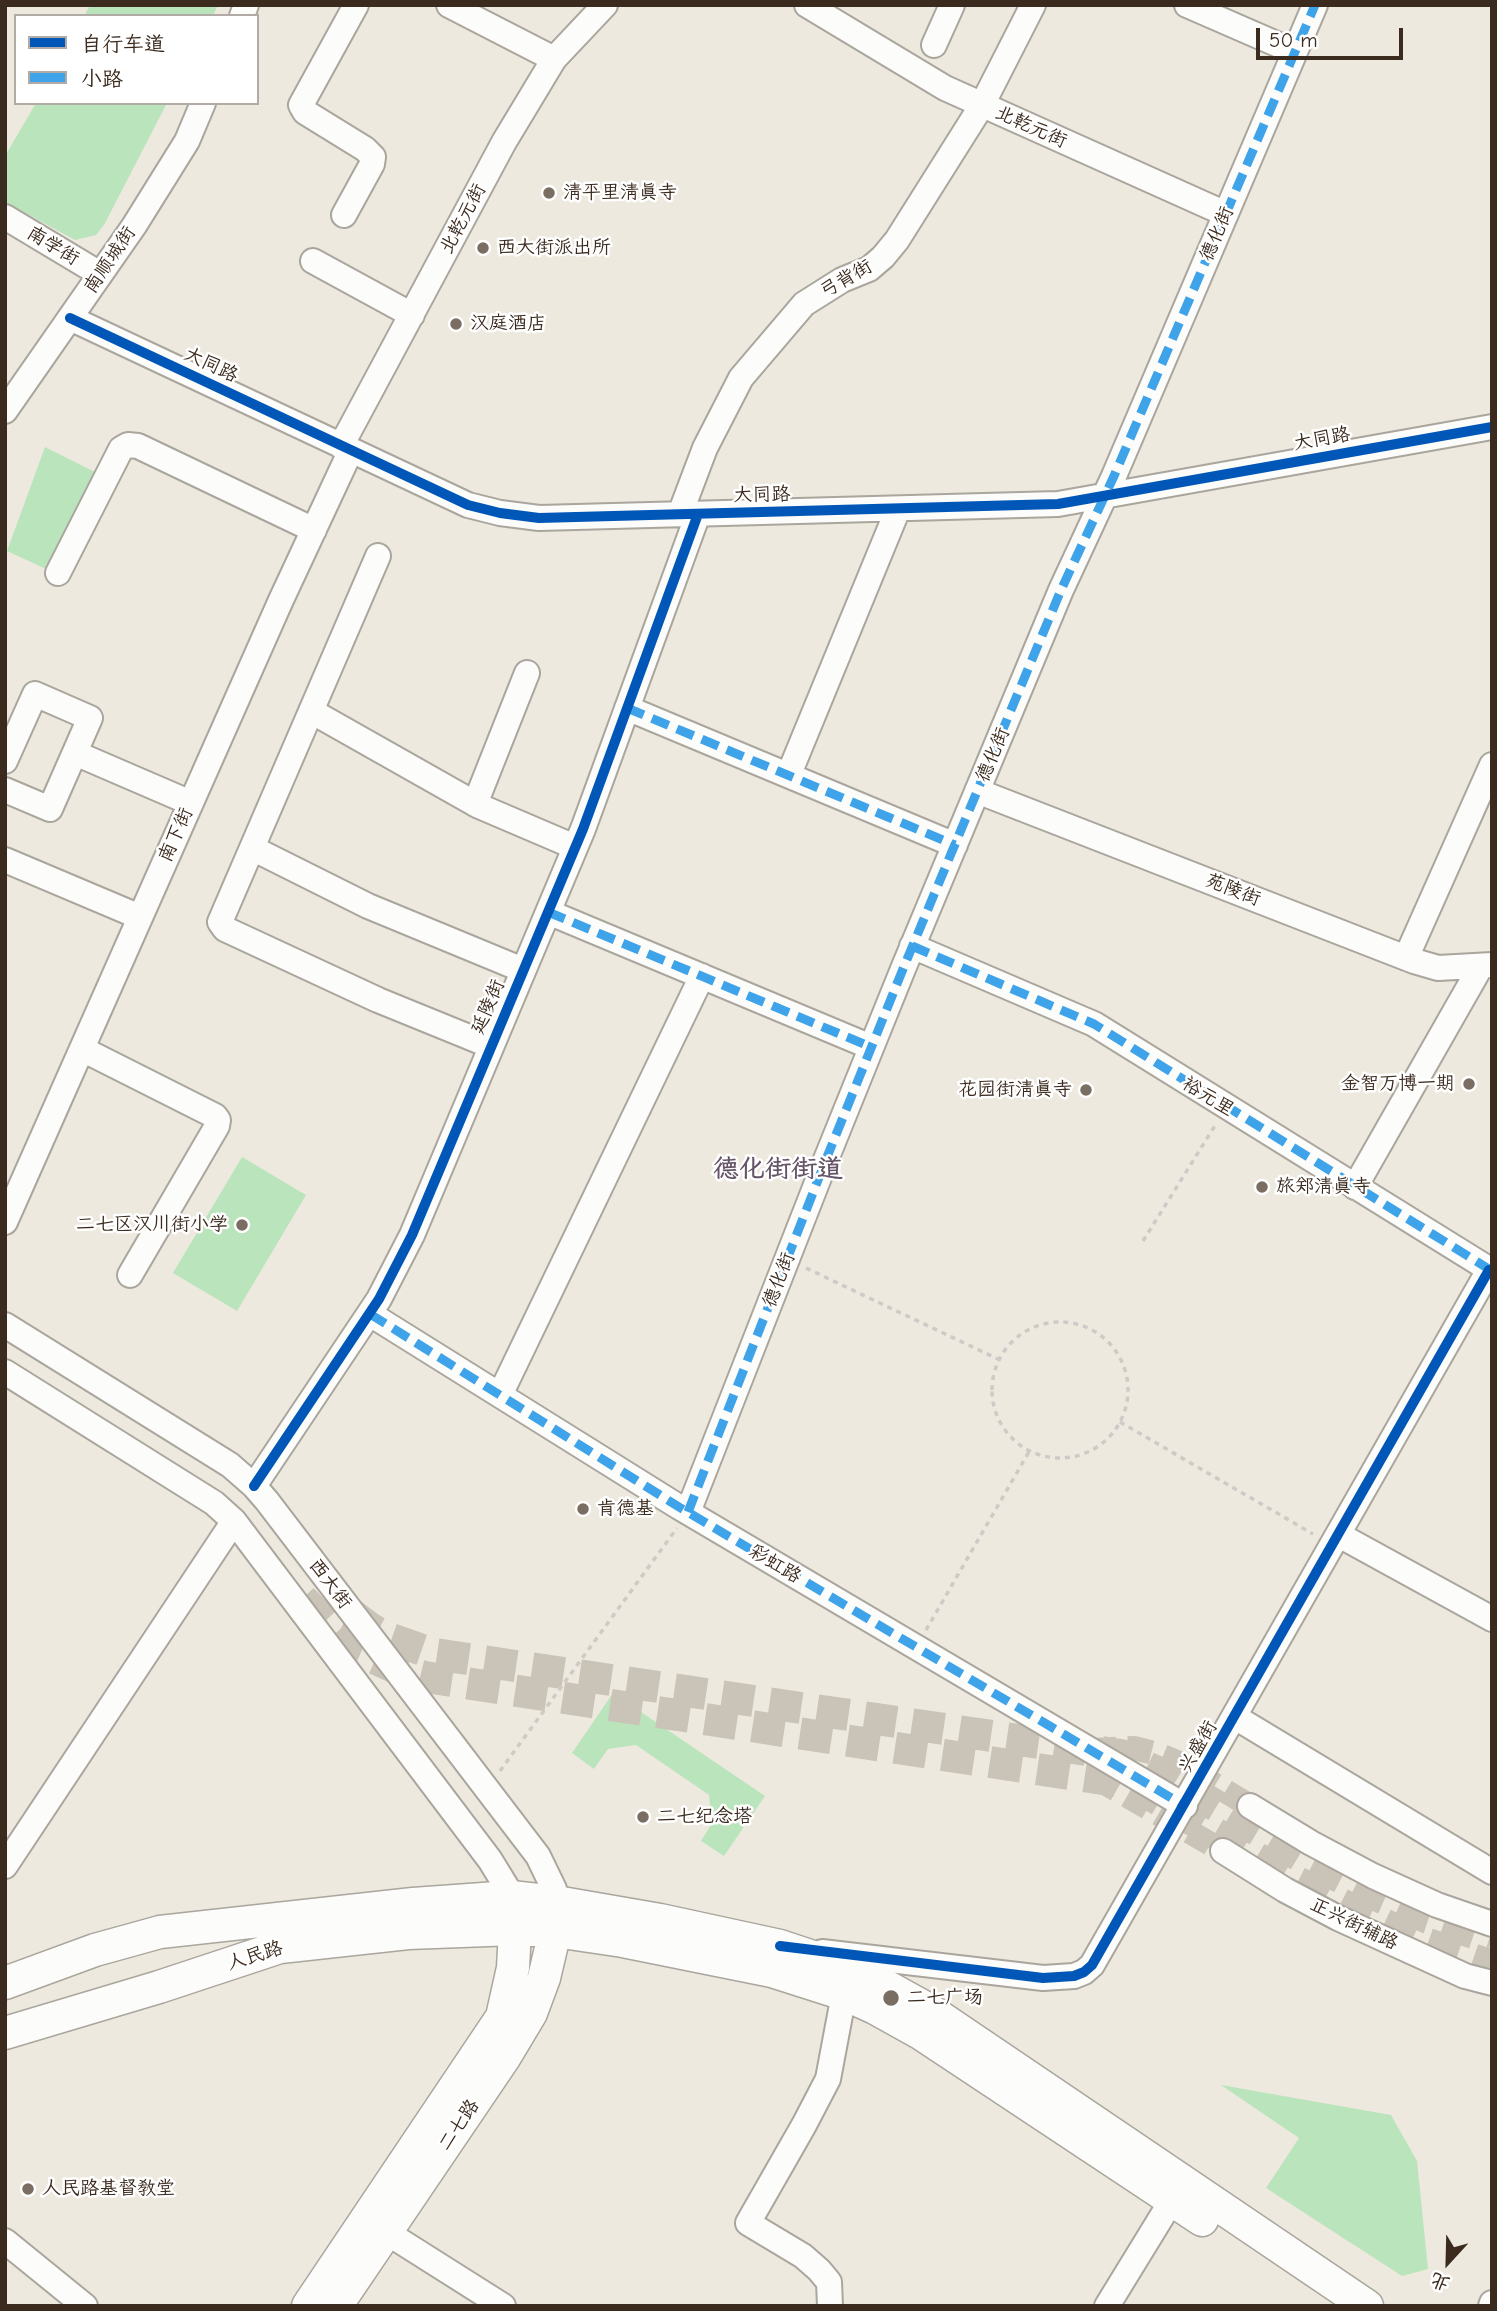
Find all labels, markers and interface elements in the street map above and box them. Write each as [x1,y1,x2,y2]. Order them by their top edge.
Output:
legend [14,14,259,105]
scale bar [1259,14,1406,58]
text: 50 m [1269,28,1318,52]
text: 自行车道 [81,32,165,56]
text: 小路 [81,67,123,91]
street label: 北乾元街 [992,101,1070,153]
street label: 北乾元街 [435,180,491,258]
place label: 清平里清真寺 [563,182,677,204]
marker: 清平里清真寺 [541,185,557,201]
street label: 德化街 [1195,203,1239,265]
street label: 南学街 [23,222,83,270]
street label: 南顺城街 [79,222,141,298]
place label: 西大街派出所 [497,237,611,259]
marker: 西大街派出所 [475,240,491,256]
street label: 弓背街 [816,255,876,303]
place label: 汉庭酒店 [470,313,546,335]
marker: 汉庭酒店 [448,316,464,332]
street label: 大同路 [180,343,242,387]
street label: 大同路 [1292,423,1352,455]
street label: 大同路 [733,483,791,507]
street label: 德化街 [971,724,1015,786]
street label: 南下街 [154,804,198,866]
street label: 苑陵街 [1202,869,1264,911]
street label: 延陵街 [466,976,510,1038]
street label: 裕元里 [1178,1072,1238,1122]
place label: 金智万博一期 [1341,1073,1455,1095]
marker: 金智万博一期 [1461,1076,1477,1092]
place label: 花园街清真寺 [958,1079,1072,1101]
marker: 花园街清真寺 [1078,1082,1094,1098]
district label: 德化街街道 [713,1154,843,1186]
place label: 旅郑清真寺 [1276,1176,1371,1198]
marker: 旅郑清真寺 [1254,1179,1270,1195]
place label: 二七区汉川街小学 [76,1214,228,1236]
marker: 二七区汉川街小学 [234,1217,250,1233]
street label: 德化街 [758,1249,800,1311]
place label: 肯德基 [597,1498,654,1520]
marker: 肯德基 [575,1501,591,1517]
street label: 彩虹路 [745,1540,805,1588]
street label: 西大街 [304,1554,356,1614]
street label: 兴盛街 [1174,1717,1222,1777]
place label: 二七纪念塔 [657,1806,752,1828]
marker: 二七纪念塔 [635,1809,651,1825]
street label: 正兴街辅路 [1306,1893,1402,1955]
street label: 人民路 [224,1937,286,1975]
place label: 二七广场 [907,1987,983,2009]
marker: 二七广场 [881,1988,901,2008]
street label: 二七路 [434,2095,484,2155]
place label: 人民路基督教堂 [42,2178,175,2200]
marker: 人民路基督教堂 [20,2181,36,2197]
north arrow [1413,2227,1483,2297]
text: 北 [1427,2268,1453,2295]

